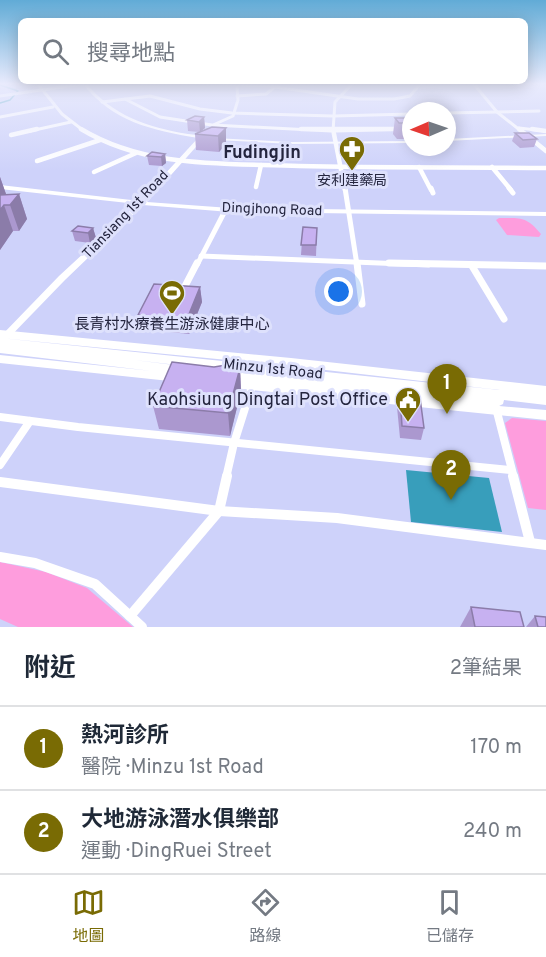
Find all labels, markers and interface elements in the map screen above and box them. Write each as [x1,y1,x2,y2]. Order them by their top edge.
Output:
search box [18,18,528,84]
icon: search [39,35,72,68]
text: 搜尋地點 [87,41,175,68]
north arrow [402,102,456,156]
pharmacy icon: 安利建藥局 [337,134,367,172]
district label: Fudingjin [223,142,301,165]
street label: Tiansiang 1st Road [79,167,173,263]
place label: 安利建藥局 [317,173,387,190]
street label: Dingjhong Road [221,200,323,220]
your location [324,277,353,306]
sports icon: 長青村水療養生游泳健康中心 [157,278,187,316]
place label: 長青村水療養生游泳健康中心 [74,315,270,335]
street label: Minzu 1st Road [222,355,324,385]
pin: 1 [428,364,466,414]
public building icon: Kaohsiung Dingtai Post Office [393,385,423,423]
place label: Kaohsiung Dingtai Post Office [147,389,388,412]
pin: 2 [432,450,470,500]
text: 附近 [24,653,76,686]
text: 2筆結果 [450,656,522,682]
text: 熱河診所 [81,723,169,750]
text: 1 [40,735,48,761]
text: 170 m [470,735,522,761]
text: 醫院 · Minzu 1st Road [81,755,264,781]
text: 大地游泳潛水俱樂部 [81,807,279,834]
text: 2 [37,819,50,845]
text: 240 m [463,819,522,845]
text: 運動 · DingRuei Street [81,839,272,865]
tab: 地圖 [72,886,105,947]
tab: 路線 [249,886,282,947]
tab: 已儲存 [426,886,474,947]

